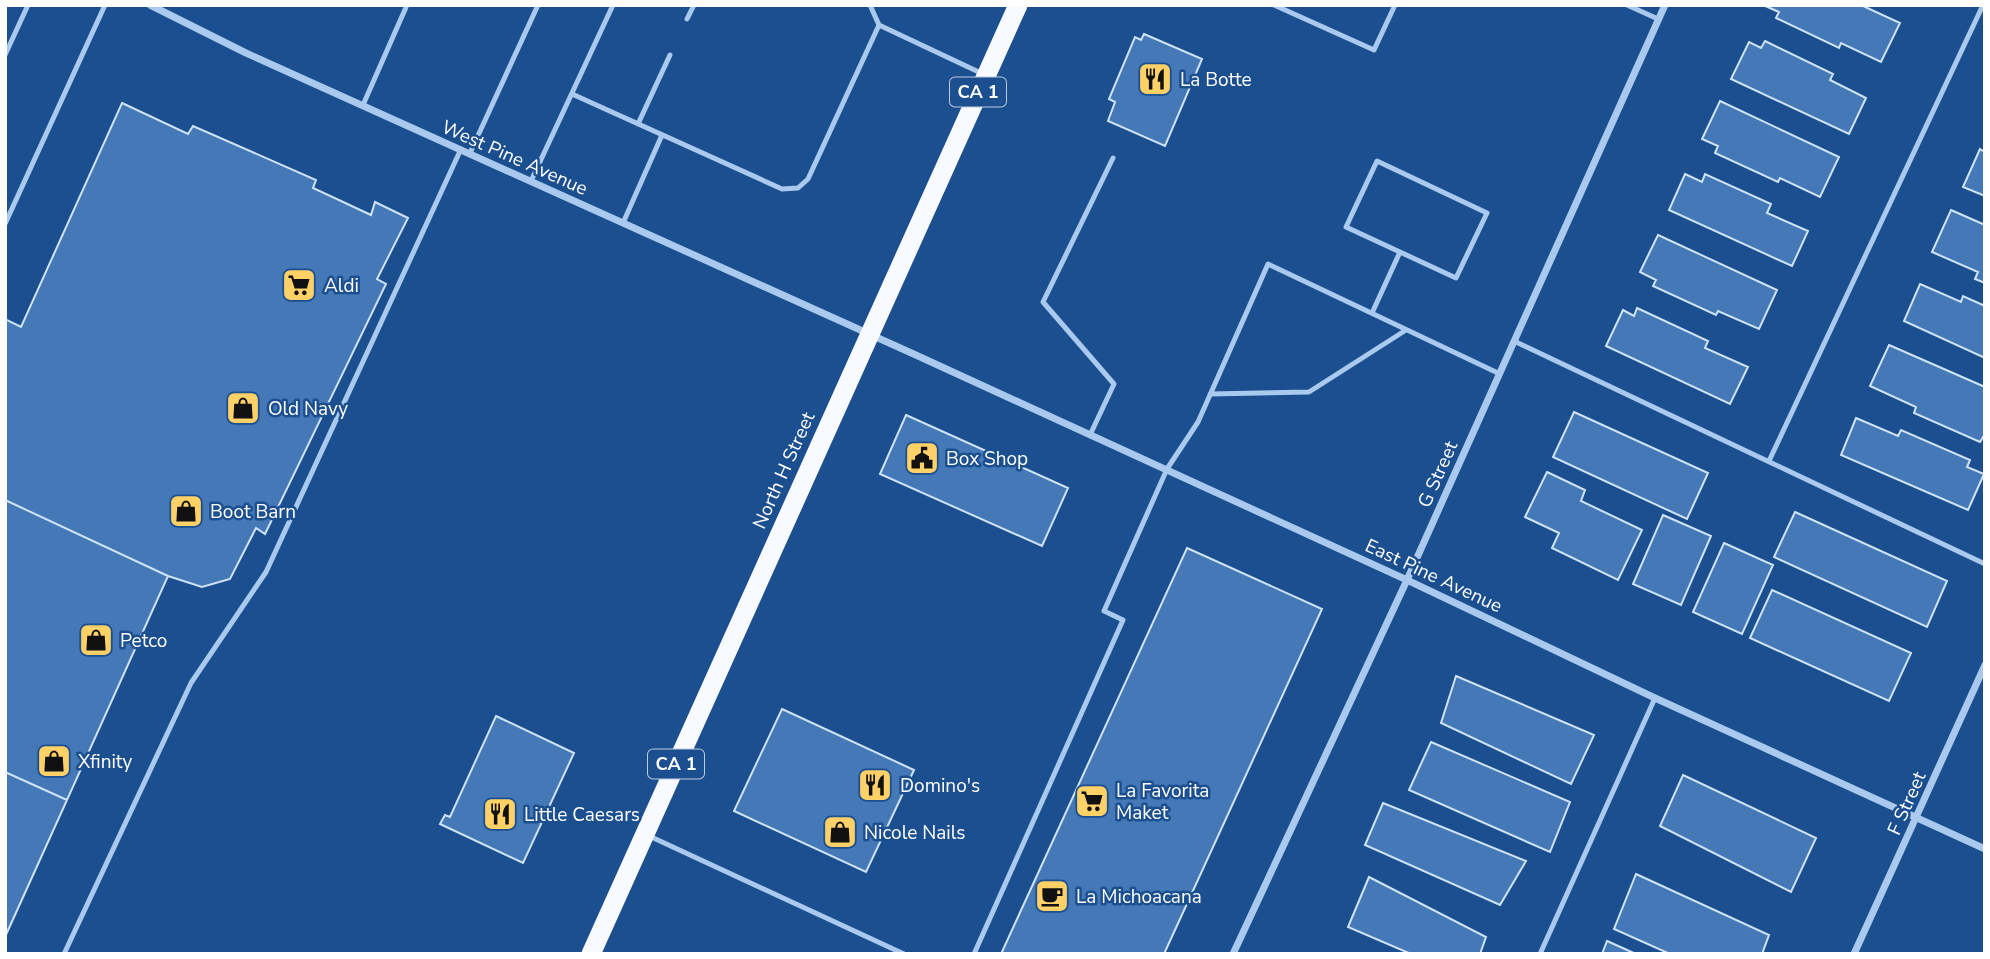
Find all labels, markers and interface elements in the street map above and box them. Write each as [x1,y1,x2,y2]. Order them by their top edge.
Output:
restaurant icon: La Botte [1136,60,1174,98]
place label: La Botte [1180,67,1252,93]
road number: CA 1 [950,78,1006,106]
street label: West Pine Avenue [437,114,592,202]
supermarket icon: Aldi [280,266,318,304]
place label: Aldi [324,273,359,299]
shop icon: Old Navy [224,389,262,427]
place label: Old Navy [268,396,348,422]
street label: North H Street [747,408,821,533]
street label: G Street [1412,437,1464,512]
public building icon: Box Shop [903,439,941,477]
place label: Box Shop [946,446,1028,472]
shop icon: Boot Barn [167,492,205,530]
place label: Boot Barn [210,499,296,525]
street label: East Pine Avenue [1361,533,1506,619]
shop icon: Petco [77,621,115,659]
place label: Petco [120,628,167,654]
shop icon: Xfinity [35,742,73,780]
place label: Xfinity [78,749,133,775]
road number: CA 1 [648,750,704,778]
restaurant icon: Domino's [856,766,894,804]
street label: F Street [1881,767,1933,839]
place label: Domino's [900,773,980,799]
place label: La Favorita Maket [1116,778,1209,826]
supermarket icon: La Favorita Maket [1073,782,1111,820]
restaurant icon: Little Caesars [481,795,519,833]
place label: Little Caesars [524,802,640,828]
shop icon: Nicole Nails [821,813,859,851]
place label: Nicole Nails [864,820,965,846]
cafe icon: La Michoacana [1033,877,1071,915]
place label: La Michoacana [1076,884,1202,910]

